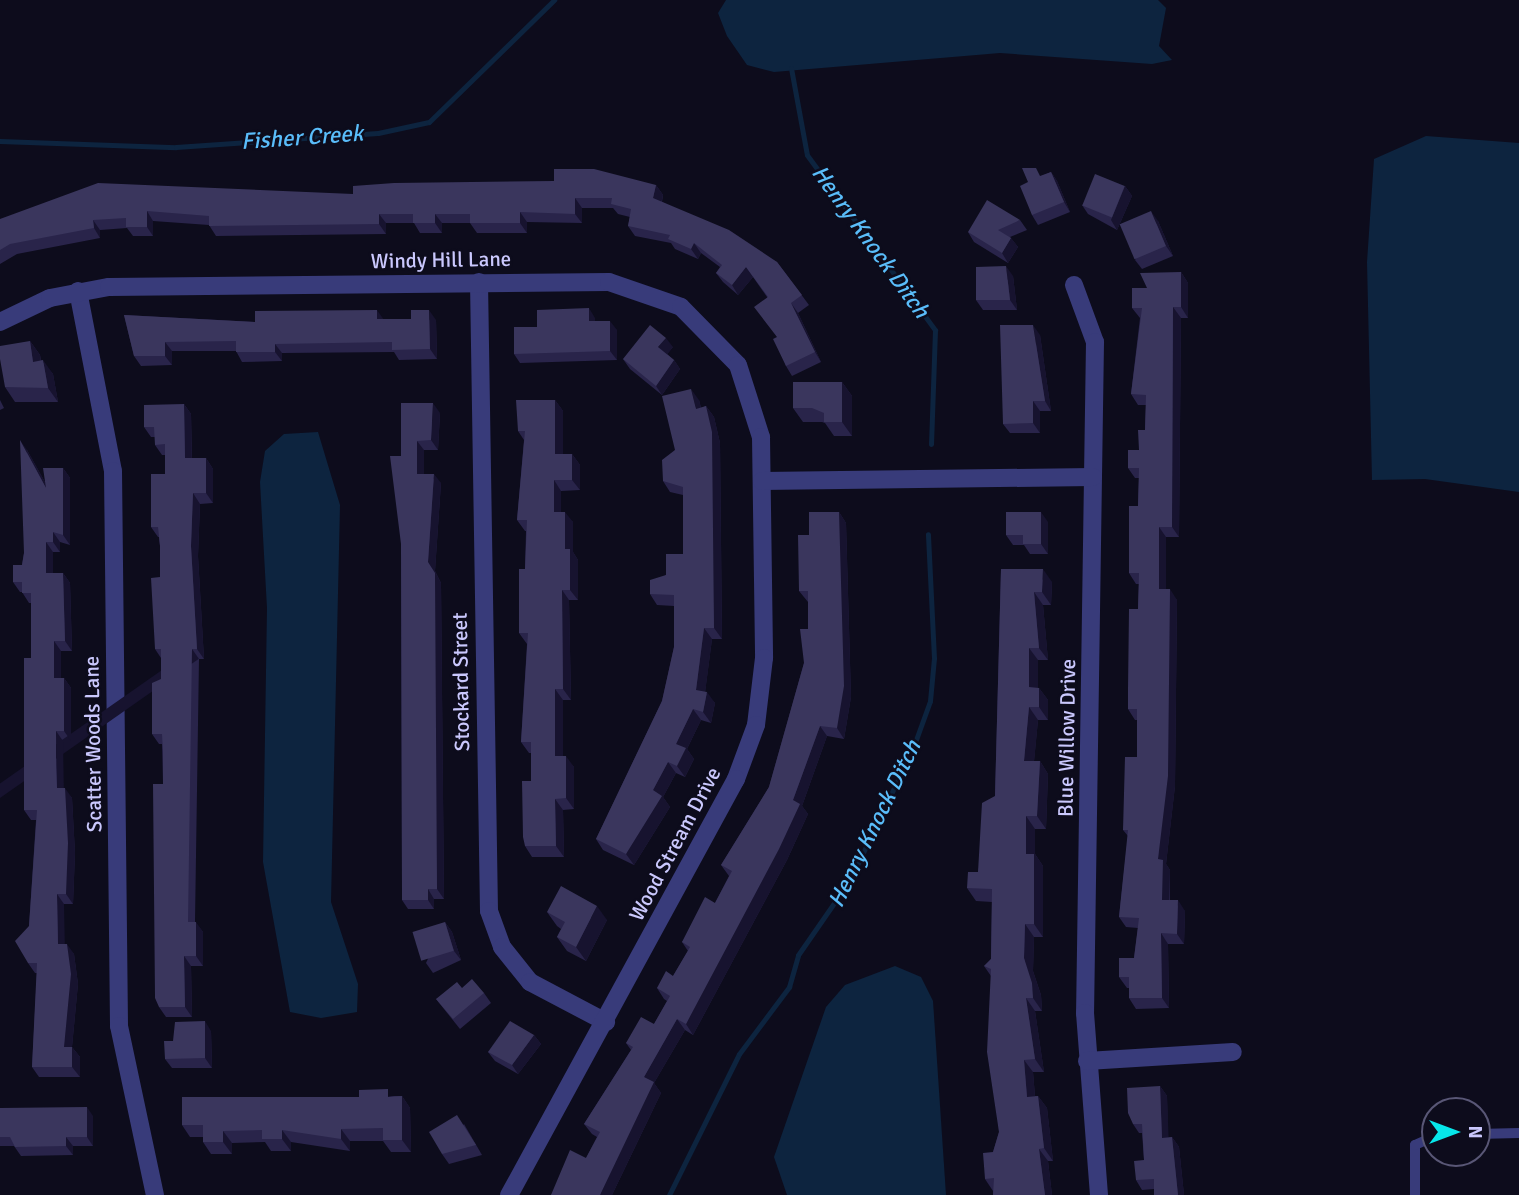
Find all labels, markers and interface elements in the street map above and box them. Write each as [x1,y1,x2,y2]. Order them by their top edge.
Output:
water label: Fisher Creek [240,120,364,156]
water label: Henry Knock Ditch [805,160,935,324]
street label: Windy Hill Lane [371,246,511,274]
street label: Stockard Street [447,612,475,752]
street label: Scatter Woods Lane [79,656,107,832]
street label: Blue Willow Drive [1053,659,1081,817]
water label: Henry Knock Ditch [823,736,927,912]
street label: Wood Stream Drive [624,763,726,925]
north arrow [1421,1097,1491,1167]
text: N [1463,1125,1487,1139]

